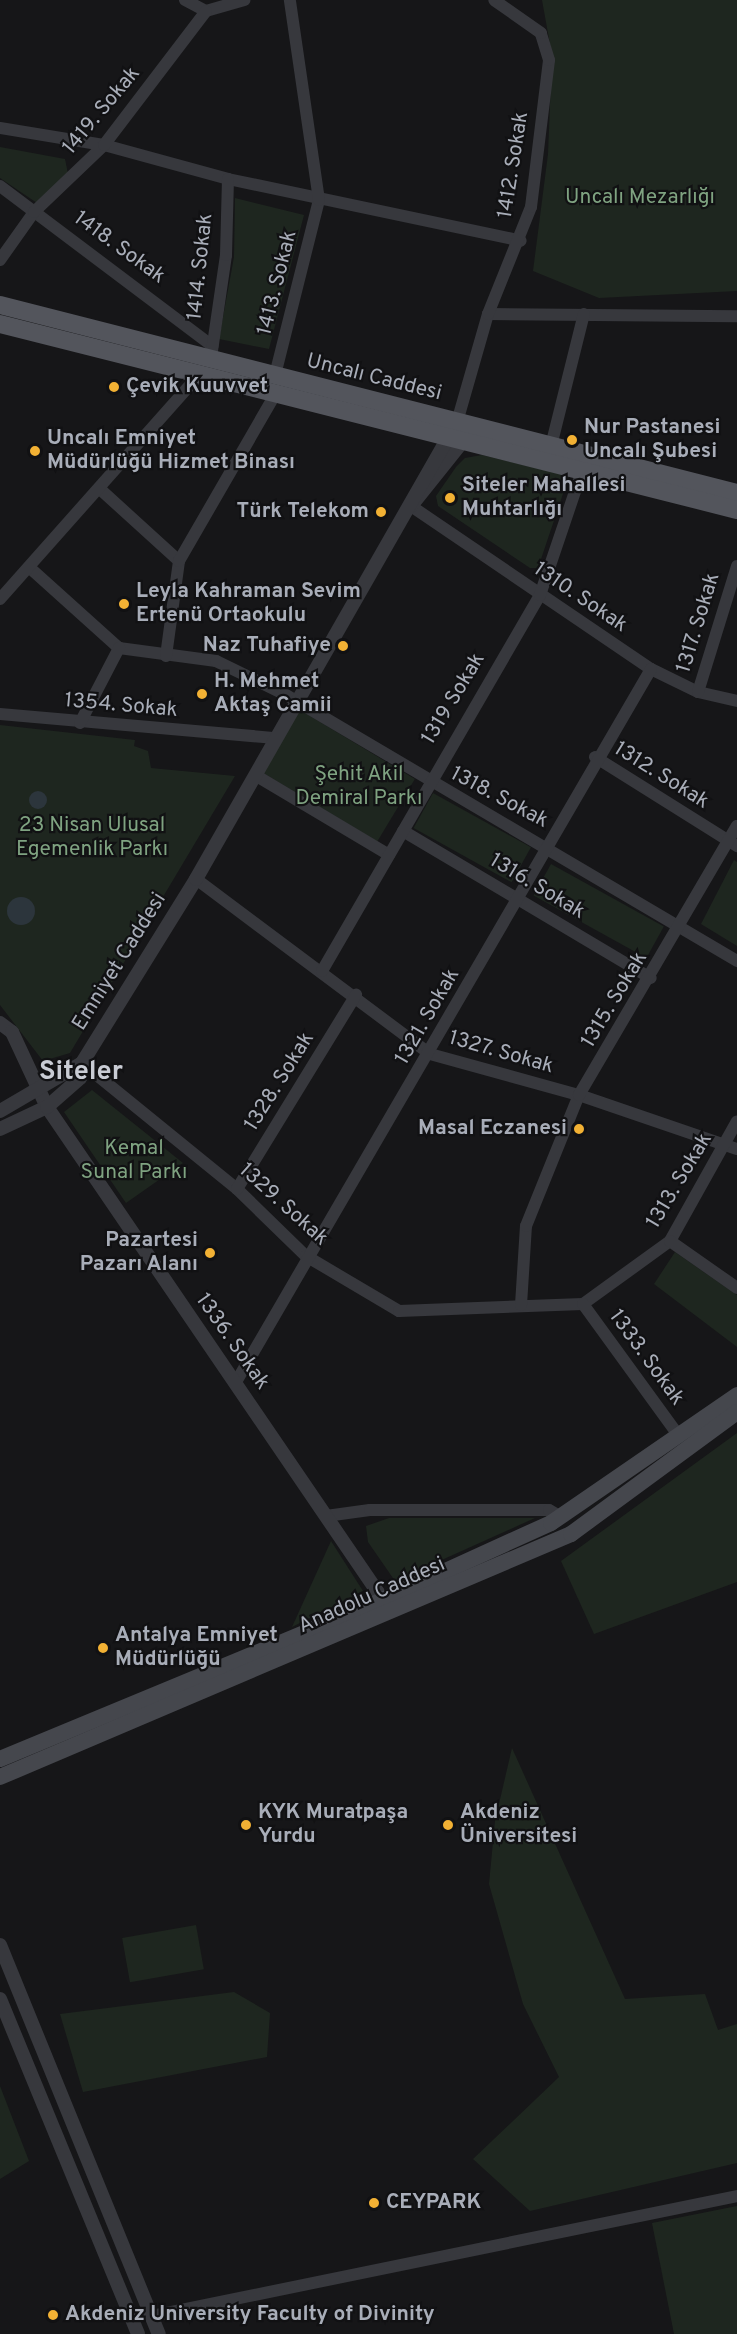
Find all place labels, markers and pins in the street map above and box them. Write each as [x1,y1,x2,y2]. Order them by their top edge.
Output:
place label: Çevik Kuuvvet [126,374,268,400]
marker: Çevik Kuuvvet [107,380,121,394]
place label: Nur Pastanesi Uncalı Şubesi [584,415,720,465]
place label: Uncalı Emniyet Müdürlüğü Hizmet Binası [47,426,295,476]
marker: Nur Pastanesi Uncalı Şubesi [565,433,579,447]
marker: Uncalı Emniyet Müdürlüğü Hizmet Binası [28,444,42,458]
place label: Siteler Mahallesi Muhtarlığı [462,473,625,523]
marker: Siteler Mahallesi Muhtarlığı [443,491,457,505]
place label: Türk Telekom [237,499,369,525]
marker: Türk Telekom [374,505,388,519]
place label: Leyla Kahraman Sevim Ertenü Ortaokulu [136,579,361,629]
marker: Leyla Kahraman Sevim Ertenü Ortaokulu [117,597,131,611]
place label: Naz Tuhafiye [203,633,331,659]
marker: Naz Tuhafiye [336,639,350,653]
place label: H. Mehmet Aktaş Camii [214,669,332,719]
marker: H. Mehmet Aktaş Camii [195,687,209,701]
place label: Masal Eczanesi [418,1116,567,1142]
marker: Masal Eczanesi [572,1122,586,1136]
place label: Pazartesi Pazarı Alanı [79,1228,198,1278]
marker: Pazartesi Pazarı Alanı [203,1246,217,1260]
place label: Antalya Emniyet Müdürlüğü [115,1623,278,1673]
marker: Antalya Emniyet Müdürlüğü [96,1641,110,1655]
place label: KYK Muratpaşa Yurdu [258,1800,408,1850]
place label: Akdeniz Üniversitesi [460,1800,577,1850]
marker: KYK Muratpaşa Yurdu [239,1818,253,1832]
marker: Akdeniz Üniversitesi [441,1818,455,1832]
place label: CEYPARK [386,2190,481,2216]
marker: CEYPARK [367,2196,381,2210]
place label: Akdeniz University Faculty of Divinity [65,2302,435,2328]
marker: Akdeniz University Faculty of Divinity [46,2308,60,2322]

